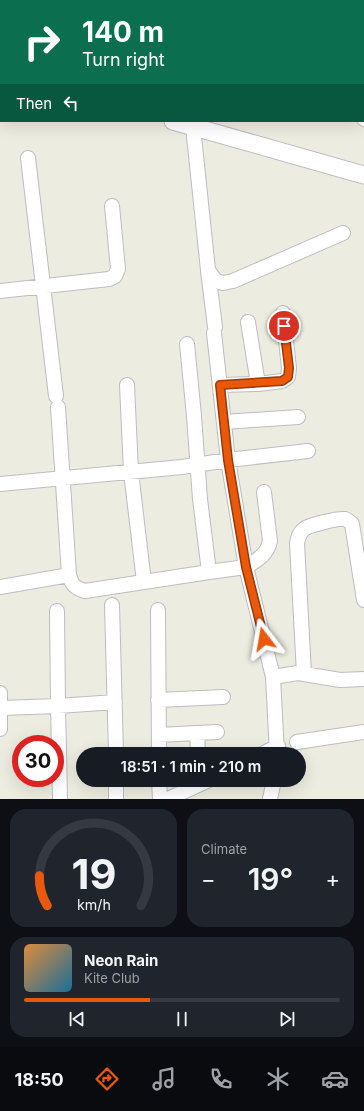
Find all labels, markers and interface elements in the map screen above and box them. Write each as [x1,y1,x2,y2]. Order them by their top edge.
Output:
text: 140 m [82,15,164,49]
icon: right [16,16,68,68]
text: Turn right [82,49,165,70]
icon: left [60,92,82,114]
text: Then [16,94,52,113]
pin [267,309,301,343]
icon: arrive [273,315,295,337]
position arrow [243,618,285,660]
speed limit sign: 30 [12,735,64,787]
text: 18:51 · 1 min · 210 m [121,757,261,776]
text: Climate [201,841,247,857]
text: 19 [71,849,116,899]
text: 19° [248,861,293,897]
text: − [201,866,216,892]
text: + [325,866,340,892]
text: km/h [77,896,110,913]
text: Neon Rain [84,951,158,970]
text: Kite Club [84,970,140,986]
icon: previous [66,1008,88,1030]
icon: pause [171,1008,193,1030]
icon: next [276,1008,298,1030]
icon: directions [93,1065,121,1093]
icon: music [150,1065,178,1093]
icon: phone [207,1065,235,1093]
icon: climate [264,1065,292,1093]
icon: car [321,1065,349,1093]
text: 18:50 [15,1069,64,1090]

